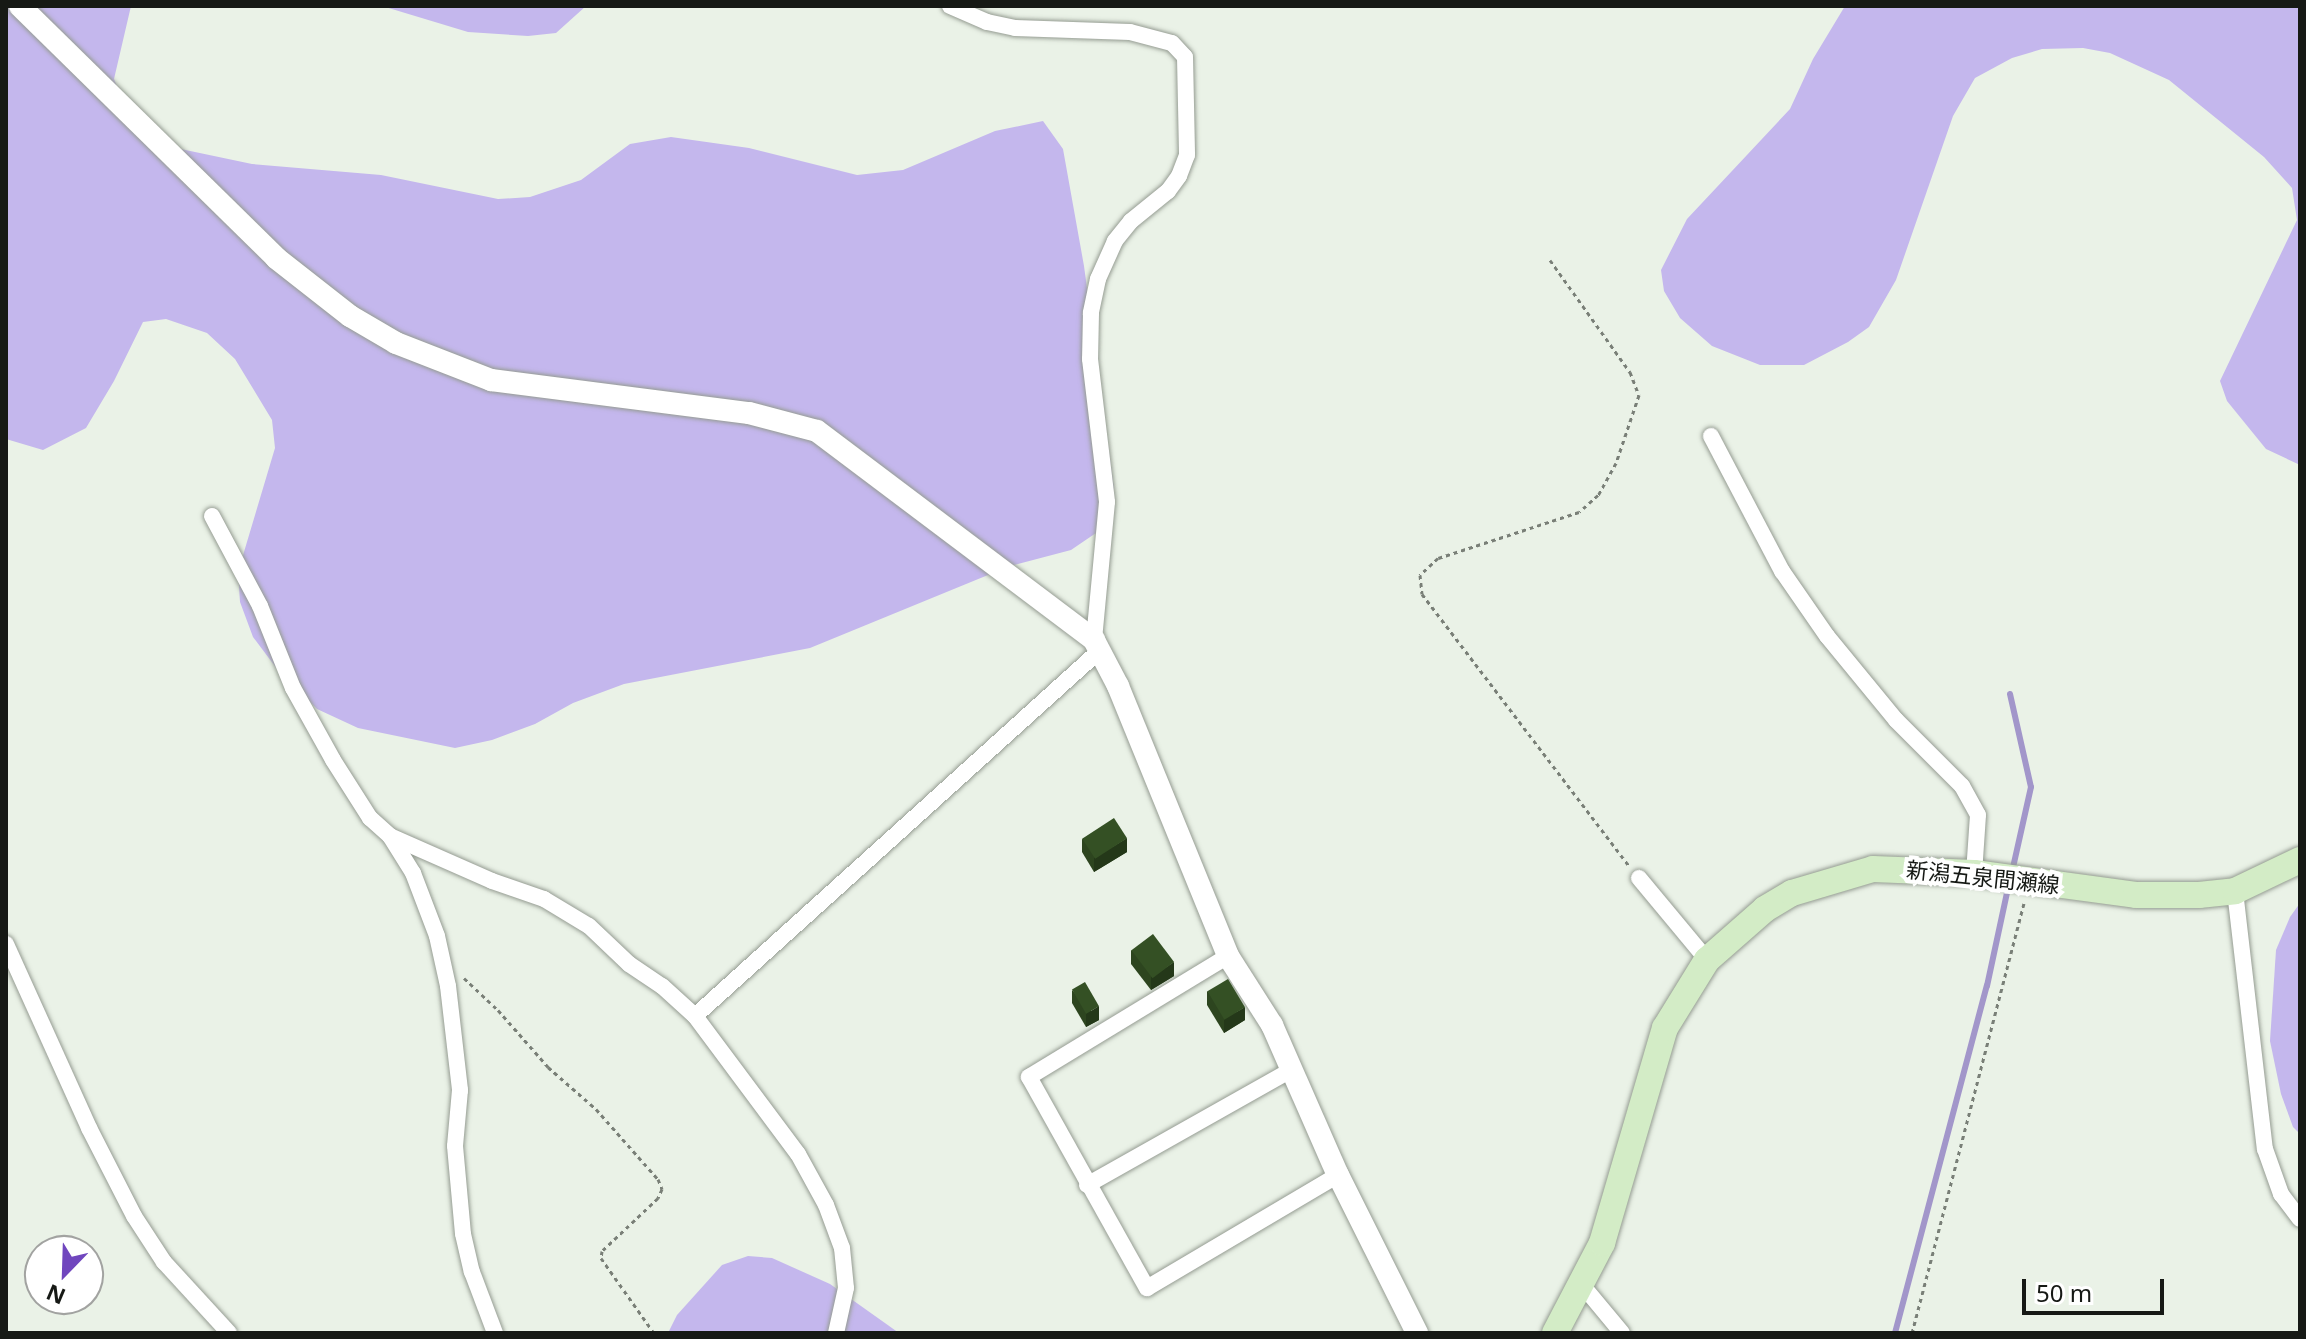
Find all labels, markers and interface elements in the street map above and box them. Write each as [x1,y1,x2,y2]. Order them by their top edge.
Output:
street label: 新潟五泉間瀬線 [1905,856,2061,898]
north arrow [24,1235,104,1315]
scale bar [2026,1263,2168,1313]
text: 50 m [2036,1276,2092,1309]
text: N [41,1278,70,1313]

